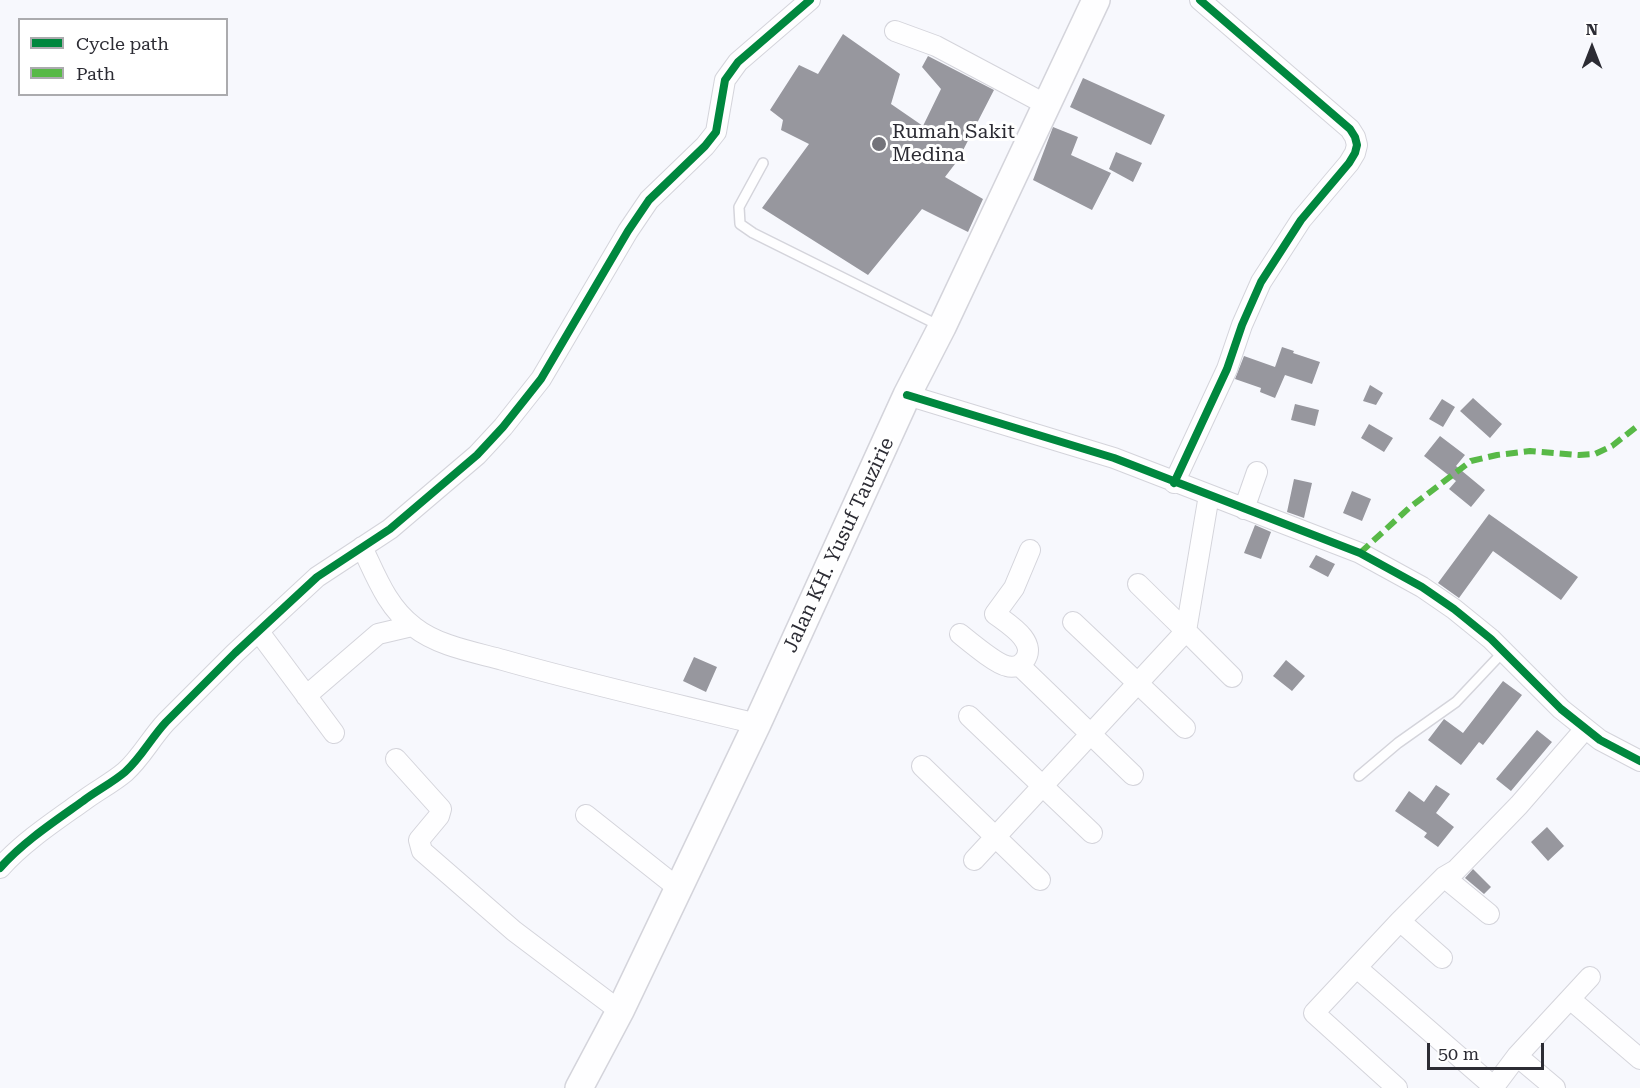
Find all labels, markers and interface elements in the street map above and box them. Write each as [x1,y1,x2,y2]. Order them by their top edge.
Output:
legend [18,18,228,96]
north arrow [1562,18,1622,78]
text: N [1586,20,1598,39]
text: Cycle path [76,33,169,54]
text: Path [76,63,115,84]
place label: Rumah Sakit Medina [892,120,1015,167]
marker: Rumah Sakit Medina [870,135,888,153]
street label: Jalan KH. Yusuf Tauzirie [779,434,899,656]
scale bar [1430,1031,1547,1069]
text: 50 m [1438,1043,1479,1064]

